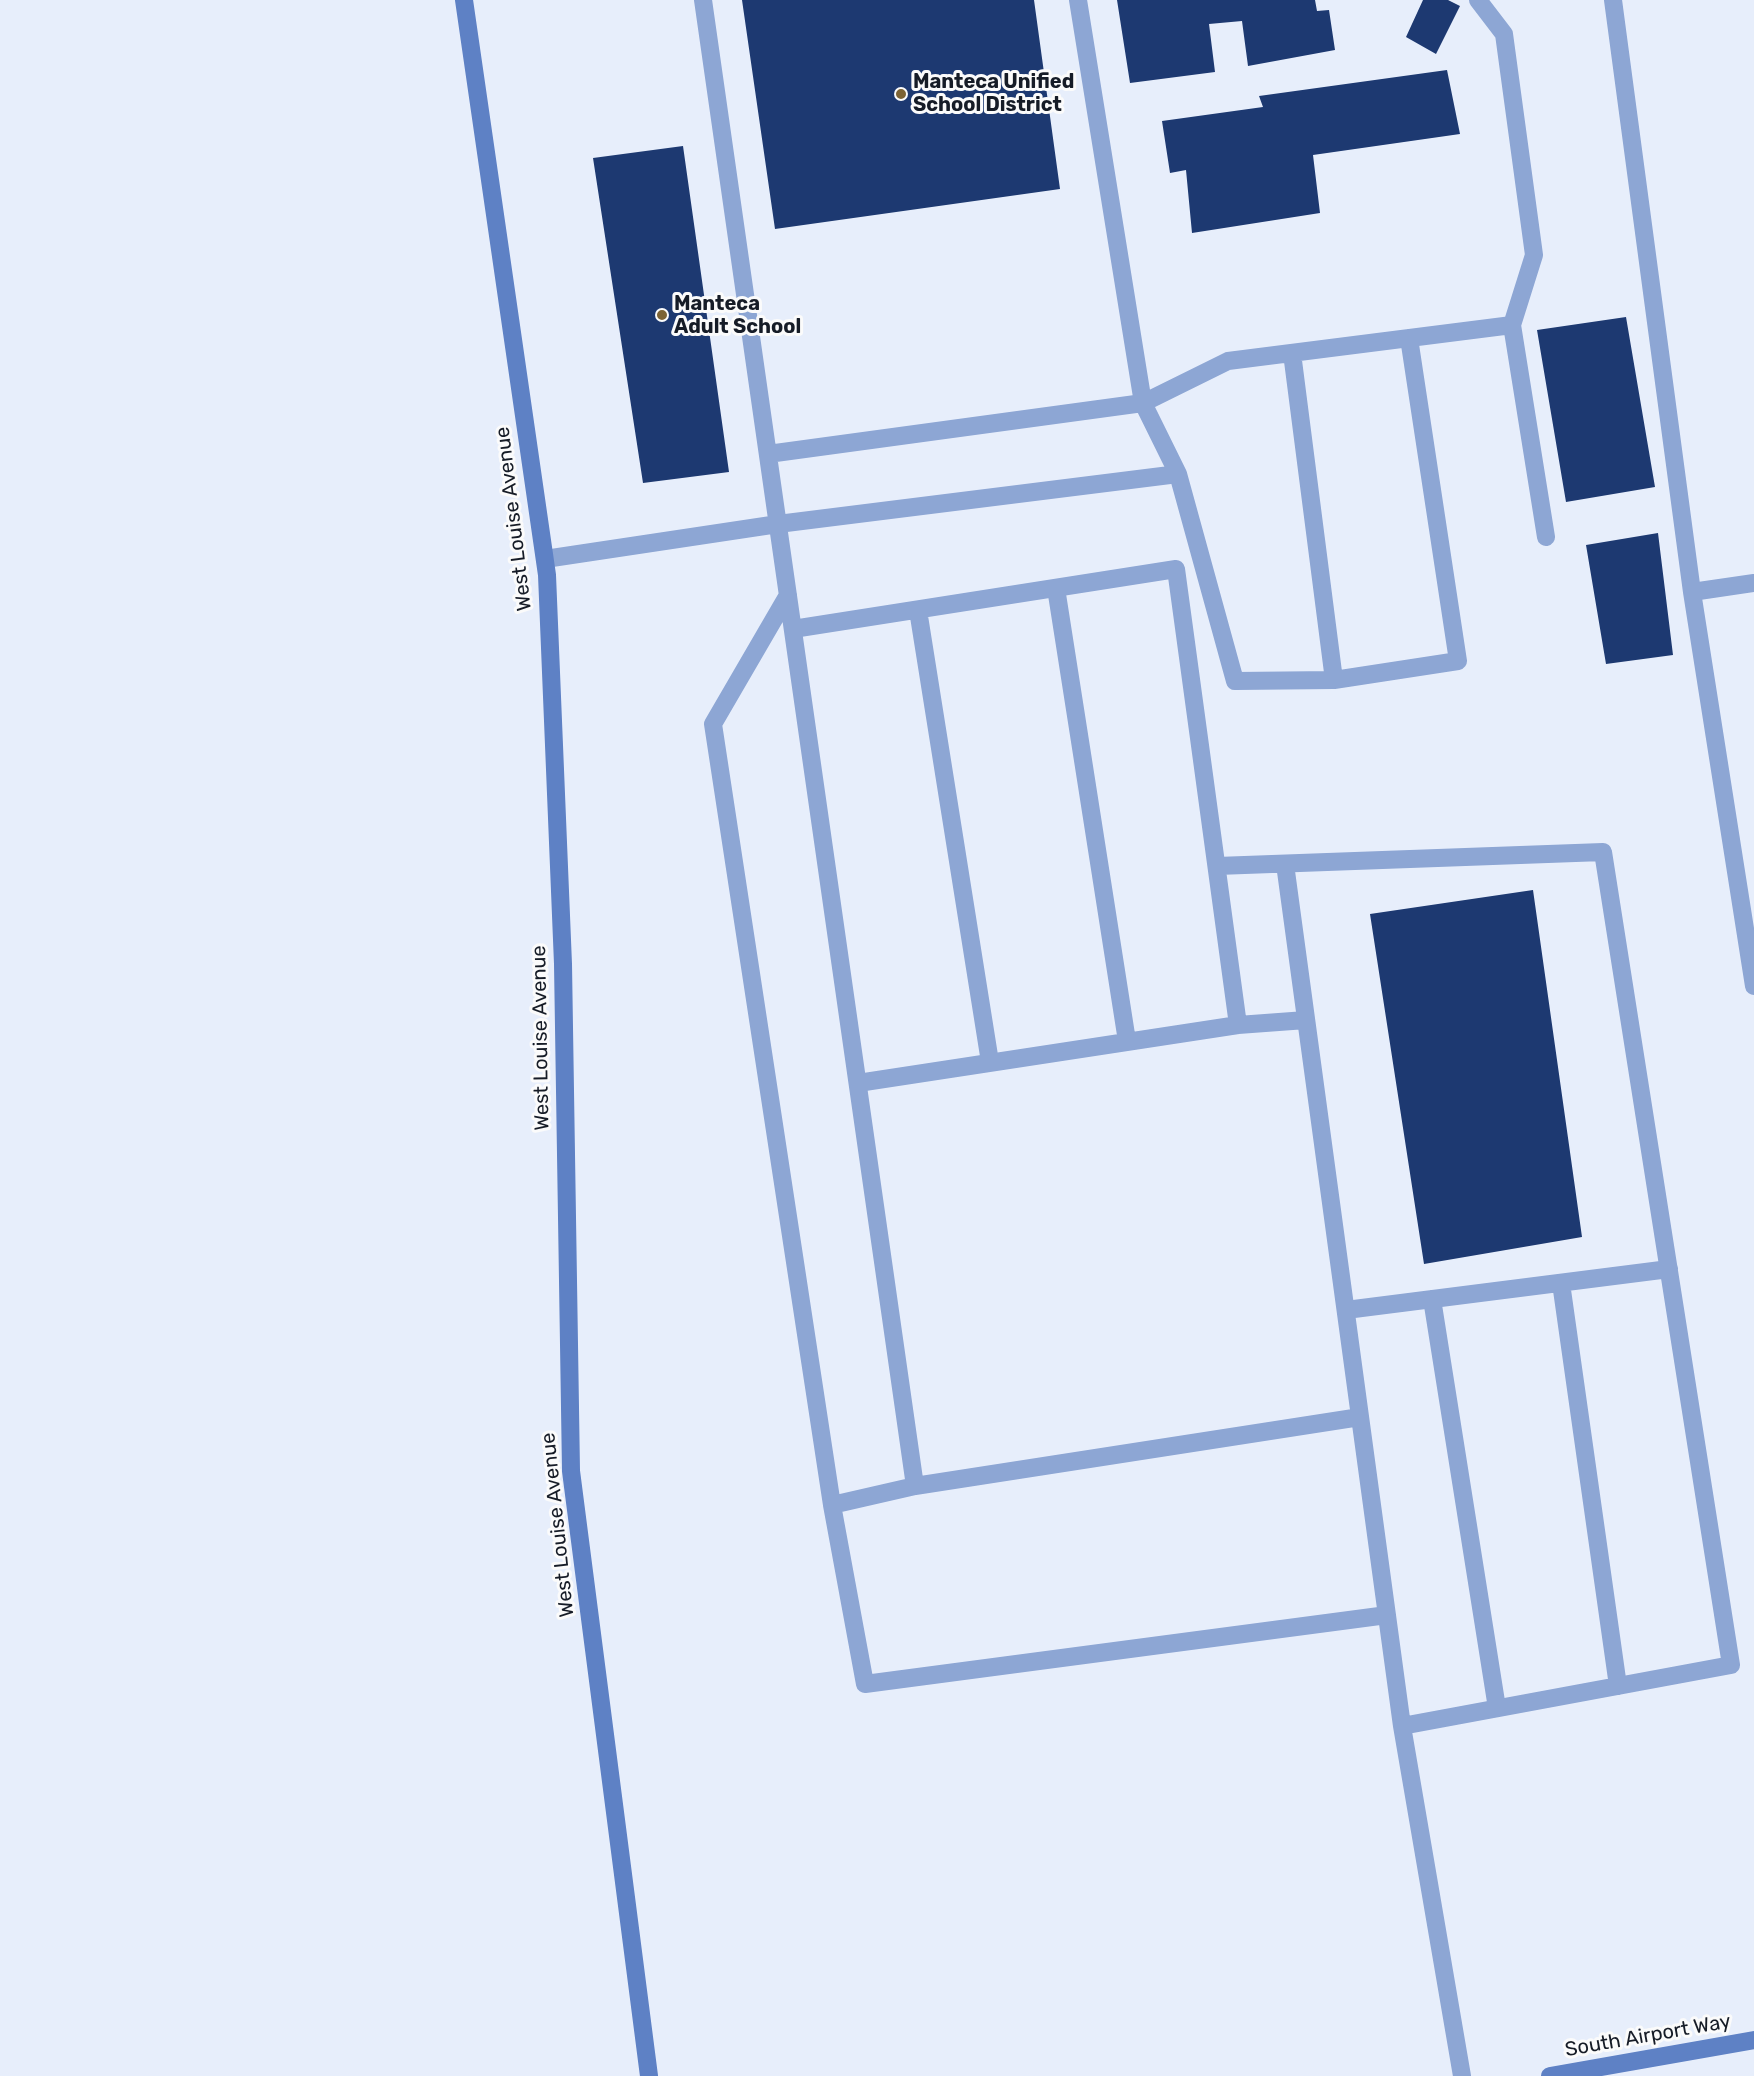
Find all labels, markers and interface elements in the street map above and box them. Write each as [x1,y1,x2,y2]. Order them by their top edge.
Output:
place label: Manteca Unified School District [913,70,1074,117]
marker: Manteca Unified School District [894,87,908,101]
place label: Manteca Adult School [674,292,801,339]
marker: Manteca Adult School [655,308,669,322]
street label: West Louise Avenue [491,425,537,613]
street label: West Louise Avenue [527,945,555,1131]
street label: West Louise Avenue [536,1432,580,1618]
street label: South Airport Way [1563,2010,1733,2062]

